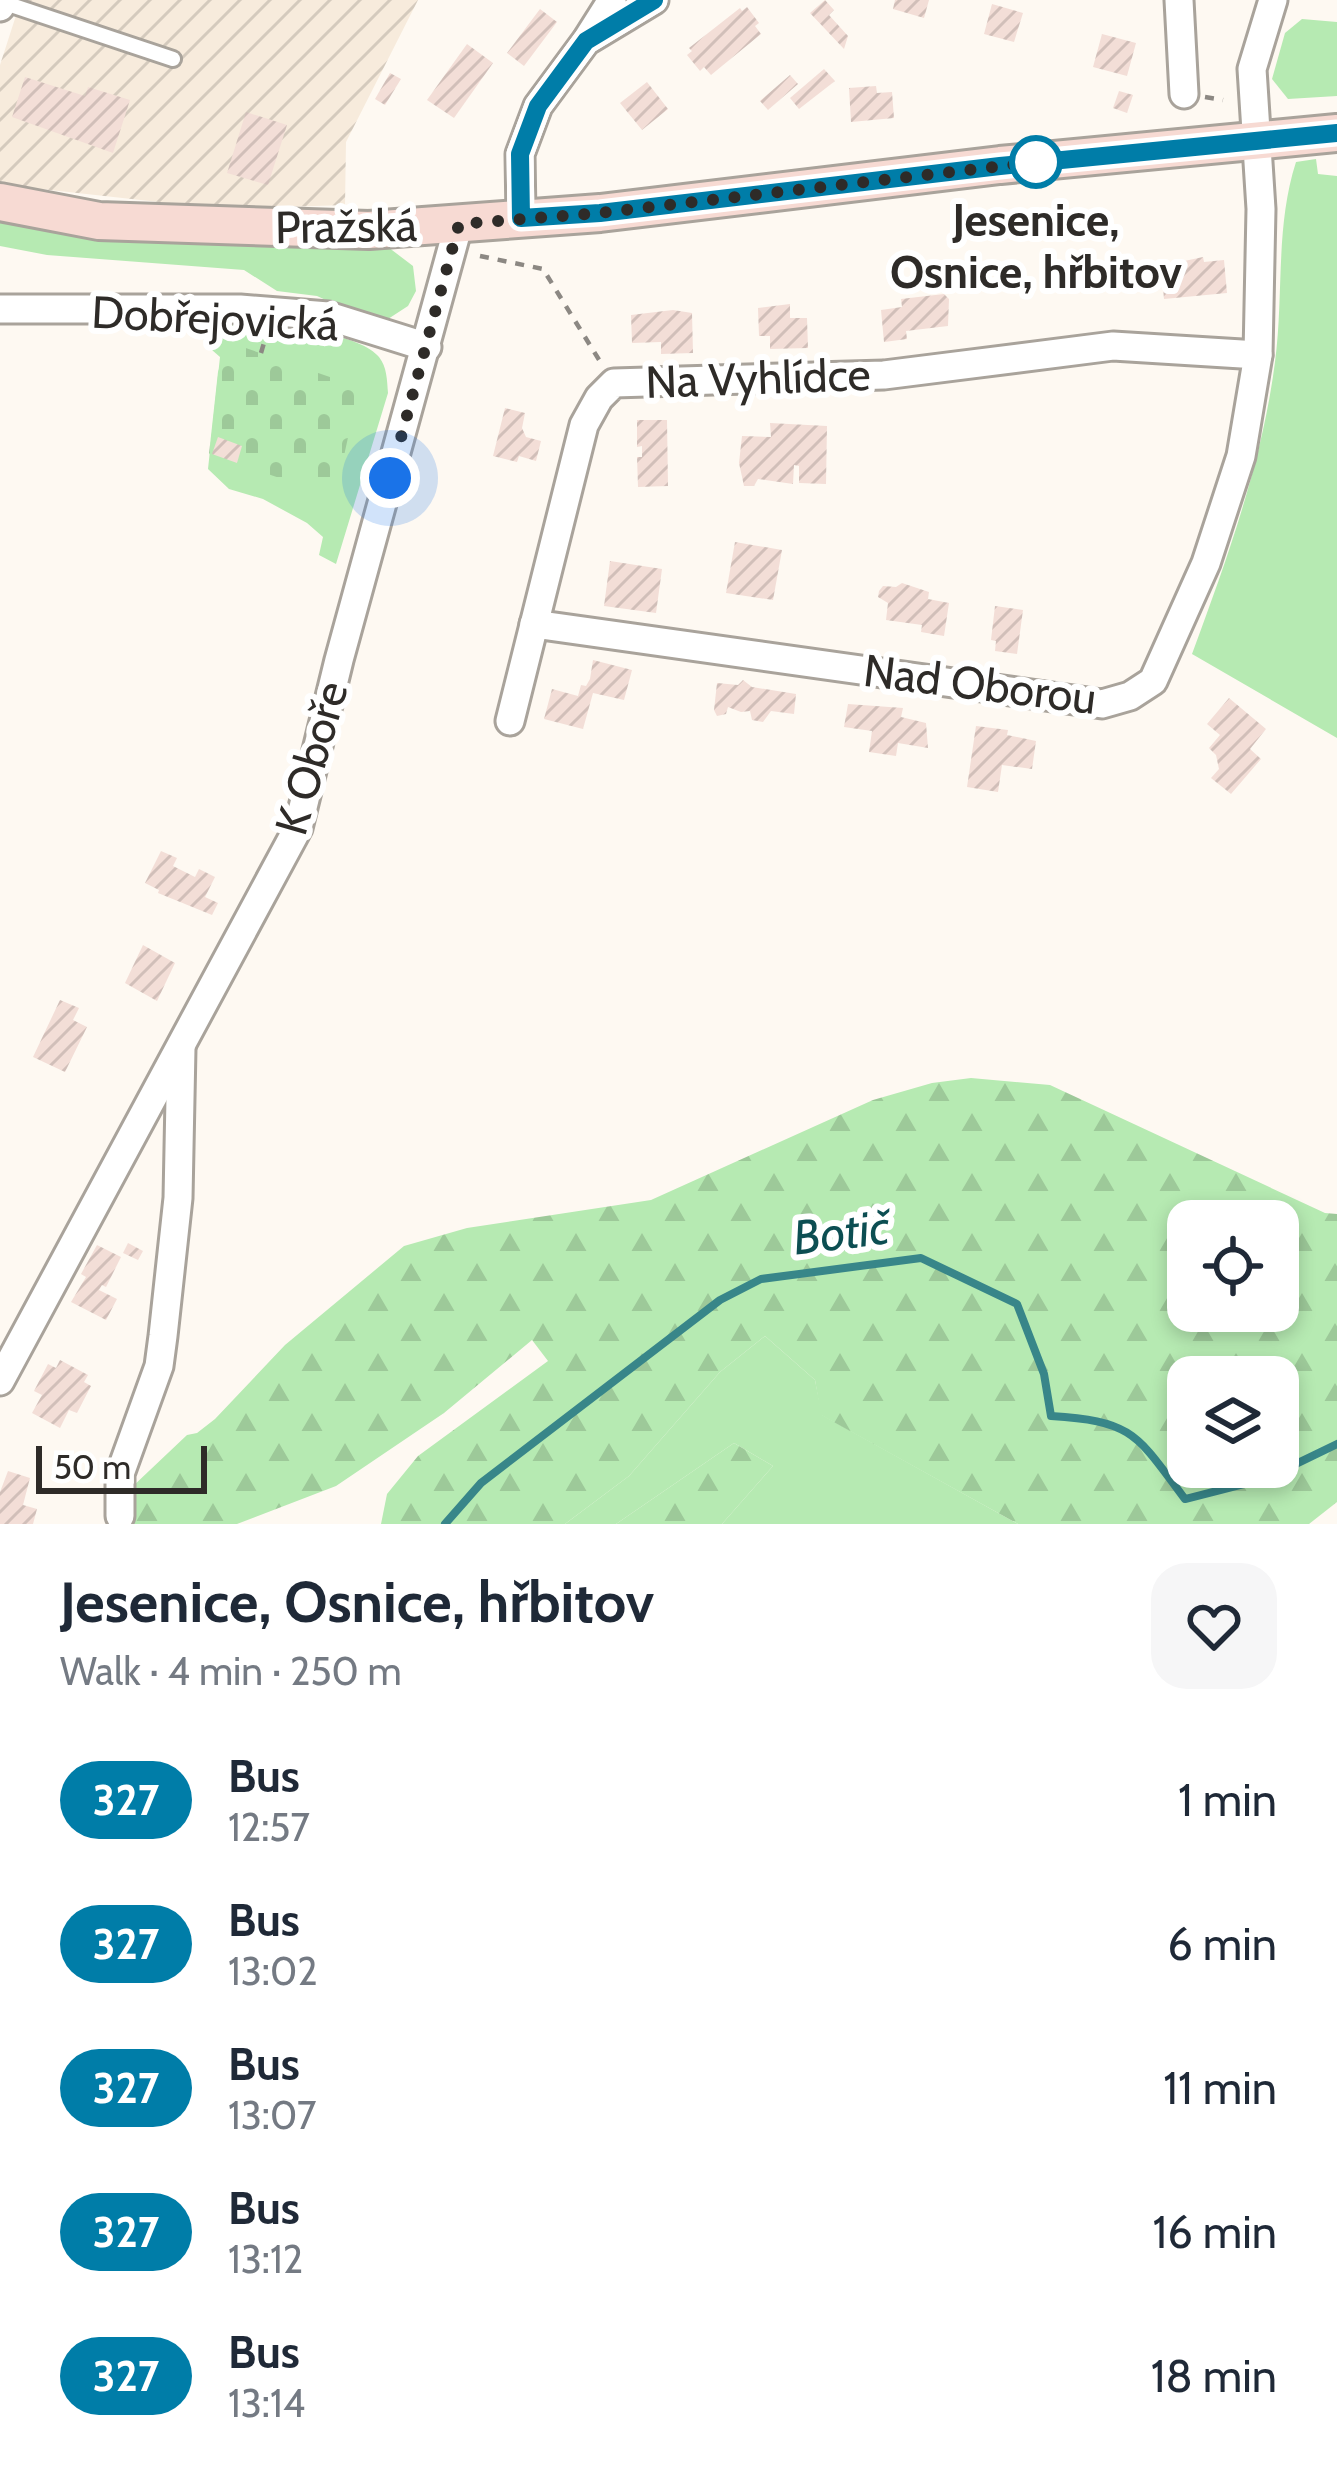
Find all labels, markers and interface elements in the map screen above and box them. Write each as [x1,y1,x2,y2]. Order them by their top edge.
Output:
marker: Jesenice, Osnice, hřbitov [1011,137,1061,187]
place label: Jesenice, Osnice, hřbitov [890,193,1183,299]
street label: Pražská [274,198,418,254]
street label: Dobřejovická [90,285,340,351]
street label: Na Vyhlídce [645,347,871,409]
your location [360,448,420,508]
street label: Nad Oborou [861,643,1099,725]
street label: K Oboře [263,675,359,841]
water label: Botič [790,1197,895,1267]
map controls [1167,1200,1299,1488]
button: locate [1167,1200,1299,1332]
button: layers [1167,1356,1299,1488]
scale bar [36,1440,207,1493]
text: 50 m [54,1447,131,1487]
button: heart [1151,1563,1277,1689]
text: Jesenice, Osnice, hřbitov [60,1567,654,1636]
text: Walk · 4 min · 250 m [60,1647,402,1695]
text: Bus [228,1749,300,1803]
text: 1 min [1178,1773,1277,1827]
text: 327 [93,1774,159,1826]
text: 12:57 [228,1803,310,1851]
text: Bus [228,1893,300,1947]
text: 6 min [1167,1917,1277,1971]
text: 327 [93,1918,159,1970]
text: 13:02 [228,1947,318,1995]
text: Bus [228,2037,300,2091]
text: 11 min [1163,2061,1277,2115]
text: 327 [93,2062,159,2114]
text: 13:07 [228,2091,316,2139]
text: Bus [228,2181,300,2235]
text: 16 min [1152,2205,1277,2259]
text: 327 [93,2206,159,2258]
text: 13:12 [228,2235,303,2283]
text: Bus [228,2325,300,2379]
text: 18 min [1151,2349,1277,2403]
text: 327 [93,2350,159,2402]
text: 13:14 [228,2379,305,2427]

